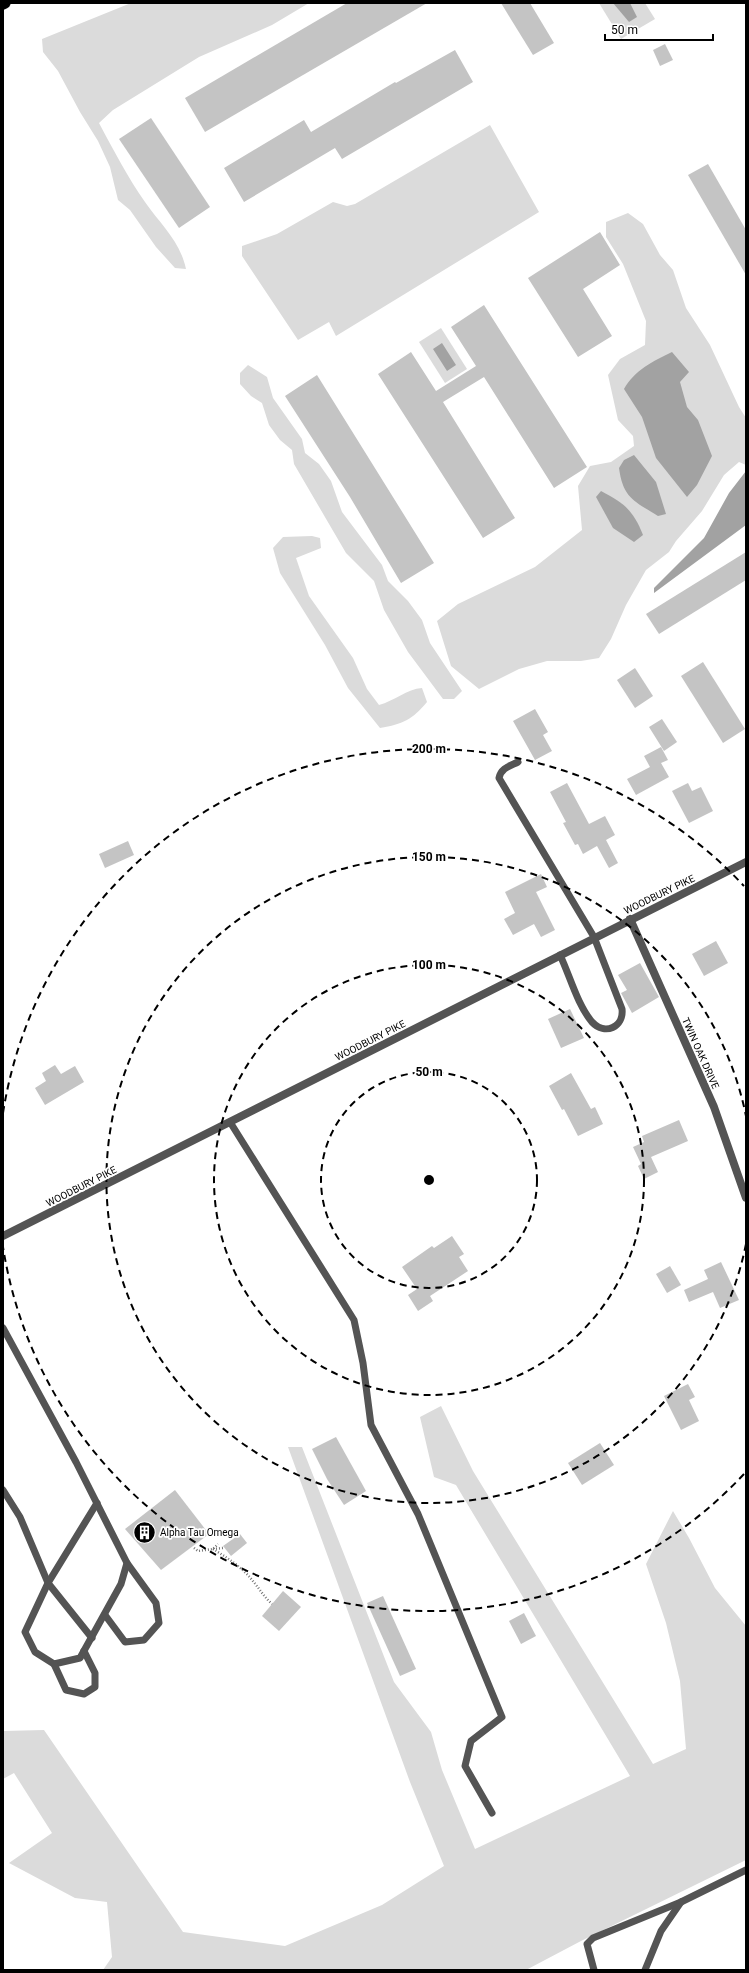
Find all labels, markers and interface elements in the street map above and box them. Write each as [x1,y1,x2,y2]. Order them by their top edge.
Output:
scale bar [605,16,713,42]
text: 50 m [611,23,638,37]
text: 200 m [412,742,446,756]
text: 150 m [412,850,446,864]
street label: WOODBURY PIKE [622,872,697,916]
text: 100 m [412,958,446,972]
street label: TWIN OAK DRIVE [680,1016,721,1091]
street label: WOODBURY PIKE [333,1018,407,1063]
text: 50 m [415,1065,443,1079]
street label: WOODBURY PIKE [44,1164,118,1209]
centre of rings [422,1173,436,1187]
building icon: Alpha Tau Omega [132,1519,158,1545]
place label: Alpha Tau Omega [160,1527,239,1538]

